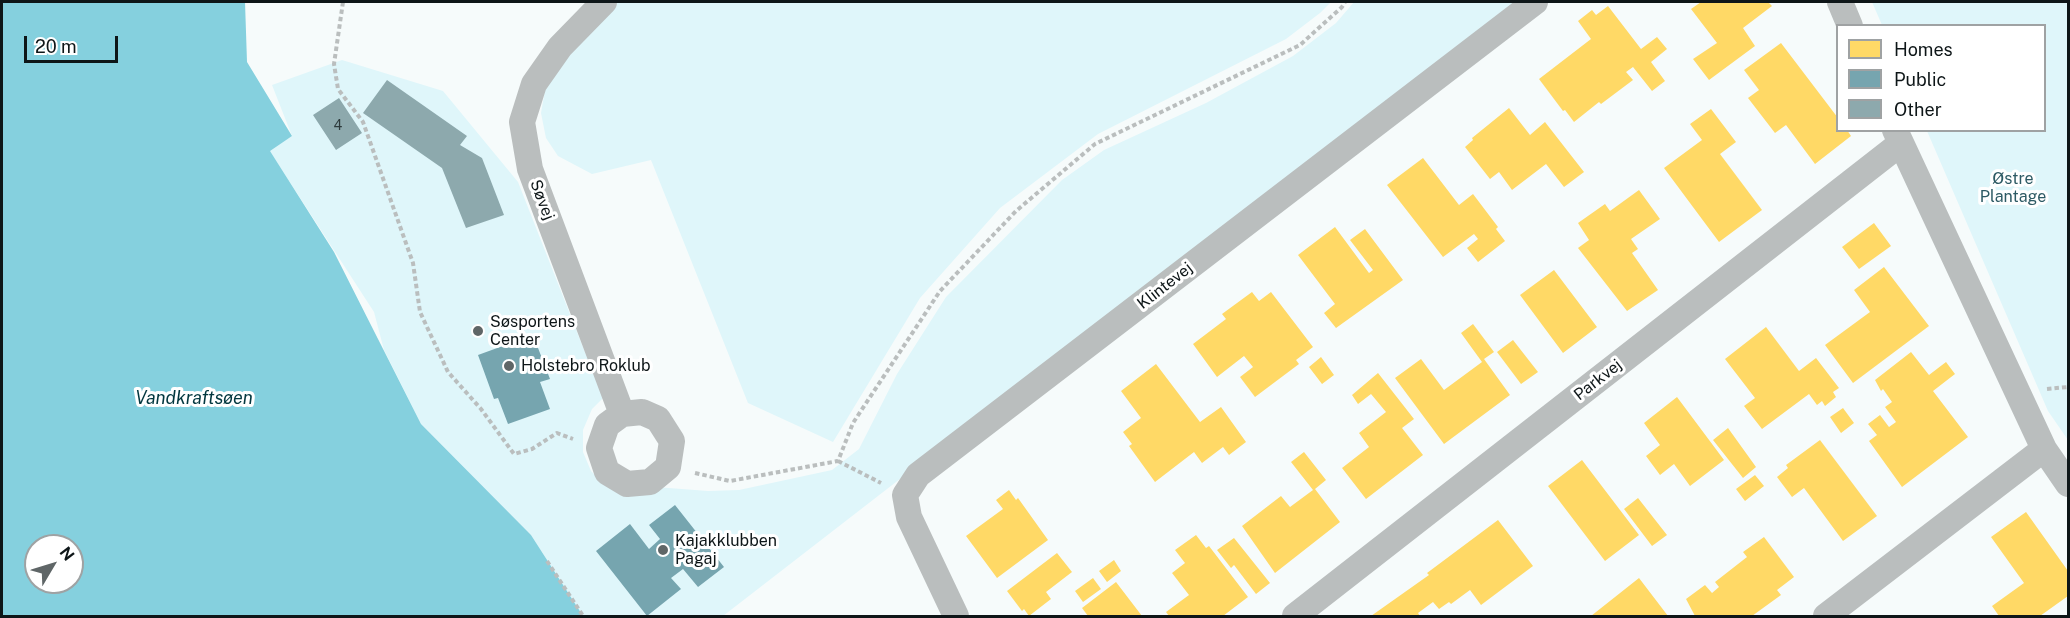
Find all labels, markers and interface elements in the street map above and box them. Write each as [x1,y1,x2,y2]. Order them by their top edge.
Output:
scale bar [27,24,122,62]
legend [1836,24,2046,132]
text: 20 m [35,36,77,57]
text: Homes [1894,39,1953,60]
text: Public [1894,69,1946,90]
text: Other [1894,99,1942,120]
house number: 4 [334,118,342,134]
park label: Østre Plantage [1980,169,2046,207]
street label: Søvej [526,177,558,223]
street label: Klintevej [1134,259,1196,313]
place label: Søsportens Center [490,312,575,350]
marker: Søsportens Center [471,324,485,338]
street label: Parkvej [1570,355,1626,405]
place label: Holstebro Roklub [521,356,651,376]
marker: Holstebro Roklub [502,359,516,373]
water label: Vandkraftsøen [135,387,253,409]
place label: Kajakklubben Pagaj [675,531,777,569]
north arrow [24,534,84,594]
text: N [56,543,78,565]
marker: Kajakklubben Pagaj [656,543,670,557]

